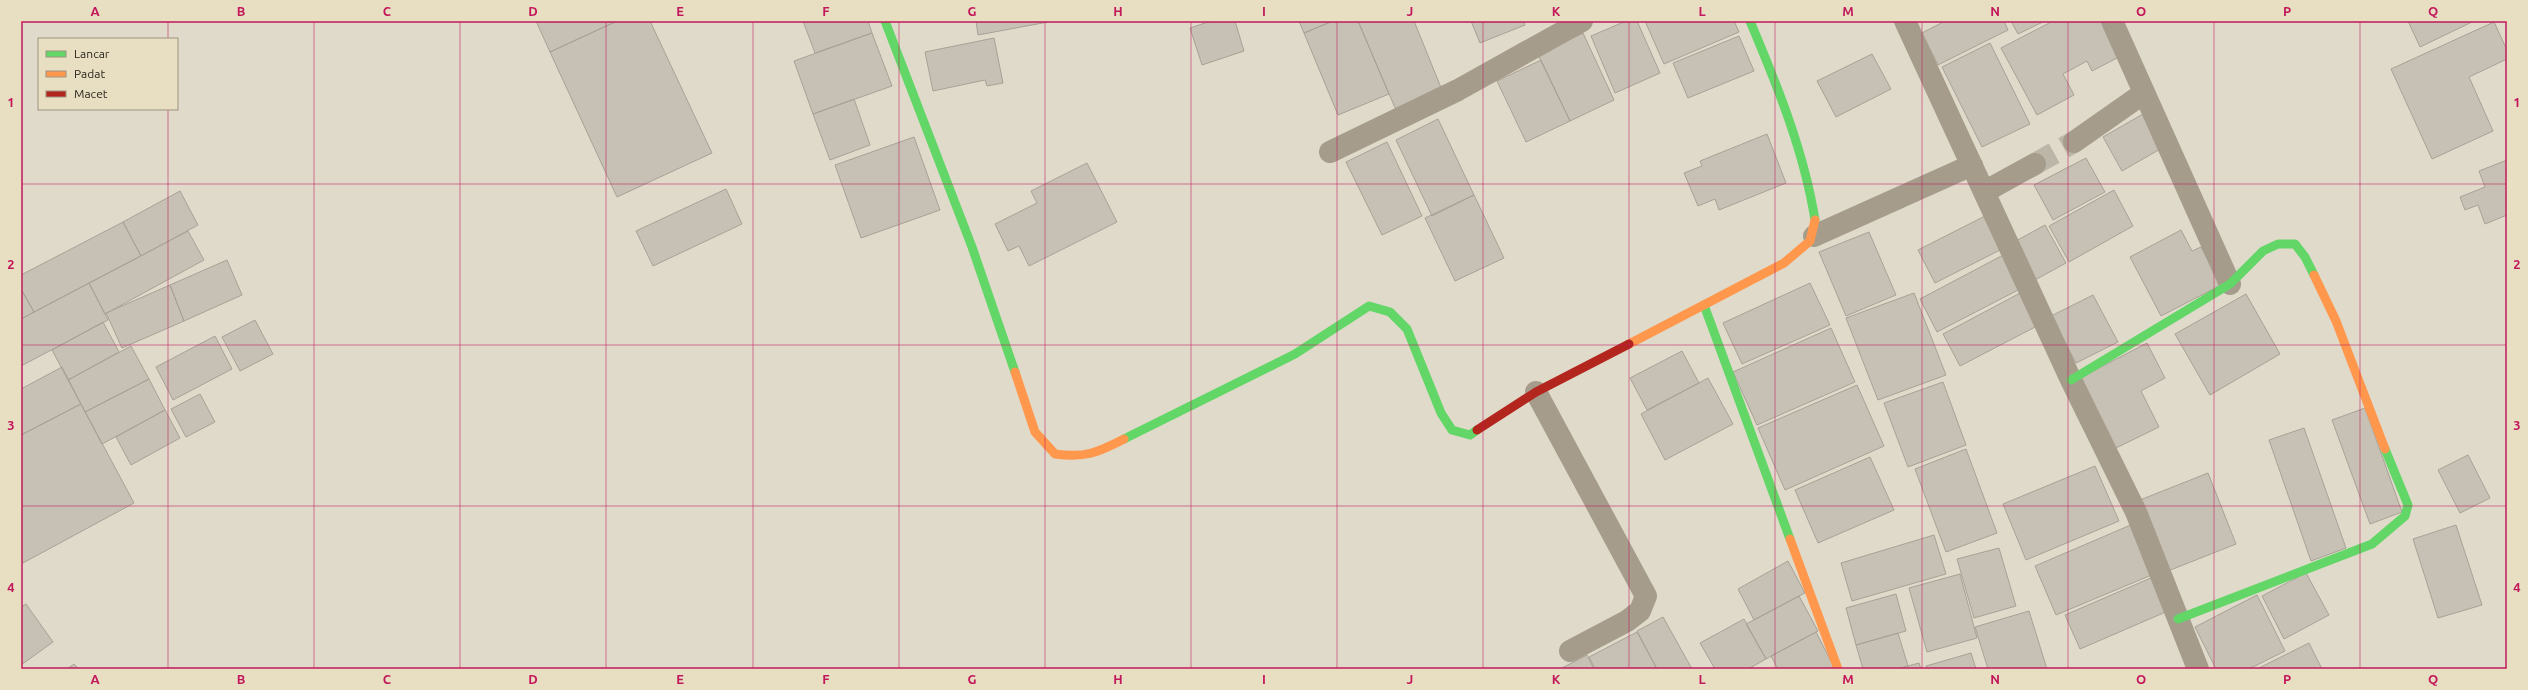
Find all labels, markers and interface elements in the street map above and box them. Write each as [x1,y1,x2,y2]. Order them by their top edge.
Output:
text: A [90,4,100,18]
text: B [237,4,246,18]
text: C [383,4,392,18]
text: D [528,4,538,18]
text: E [676,4,684,18]
text: F [822,4,830,18]
text: G [968,4,977,18]
text: H [1113,4,1123,18]
text: I [1262,4,1266,18]
text: J [1407,4,1413,18]
text: K [1552,4,1561,18]
text: L [1698,4,1706,18]
text: M [1842,4,1854,18]
text: N [1990,4,2000,18]
text: O [2136,4,2146,18]
text: P [2283,4,2291,18]
text: Q [2428,4,2438,18]
legend [38,38,178,110]
text: Lancar [74,47,110,60]
text: Padat [74,67,105,80]
text: Macet [74,87,108,100]
text: 1 [7,95,15,109]
text: 1 [2513,95,2521,109]
text: 2 [7,257,15,271]
text: 2 [2513,257,2521,271]
text: 3 [7,418,15,432]
text: 3 [2513,418,2521,432]
text: 4 [7,580,15,594]
text: 4 [2513,580,2521,594]
text: A [90,672,100,686]
text: B [237,672,246,686]
text: C [383,672,392,686]
text: D [528,672,538,686]
text: E [676,672,684,686]
text: F [822,672,830,686]
text: G [968,672,977,686]
text: H [1113,672,1123,686]
text: I [1262,672,1266,686]
text: J [1407,672,1413,686]
text: K [1552,672,1561,686]
text: L [1698,672,1706,686]
text: M [1842,672,1854,686]
text: N [1990,672,2000,686]
text: O [2136,672,2146,686]
text: P [2283,672,2291,686]
text: Q [2428,672,2438,686]

